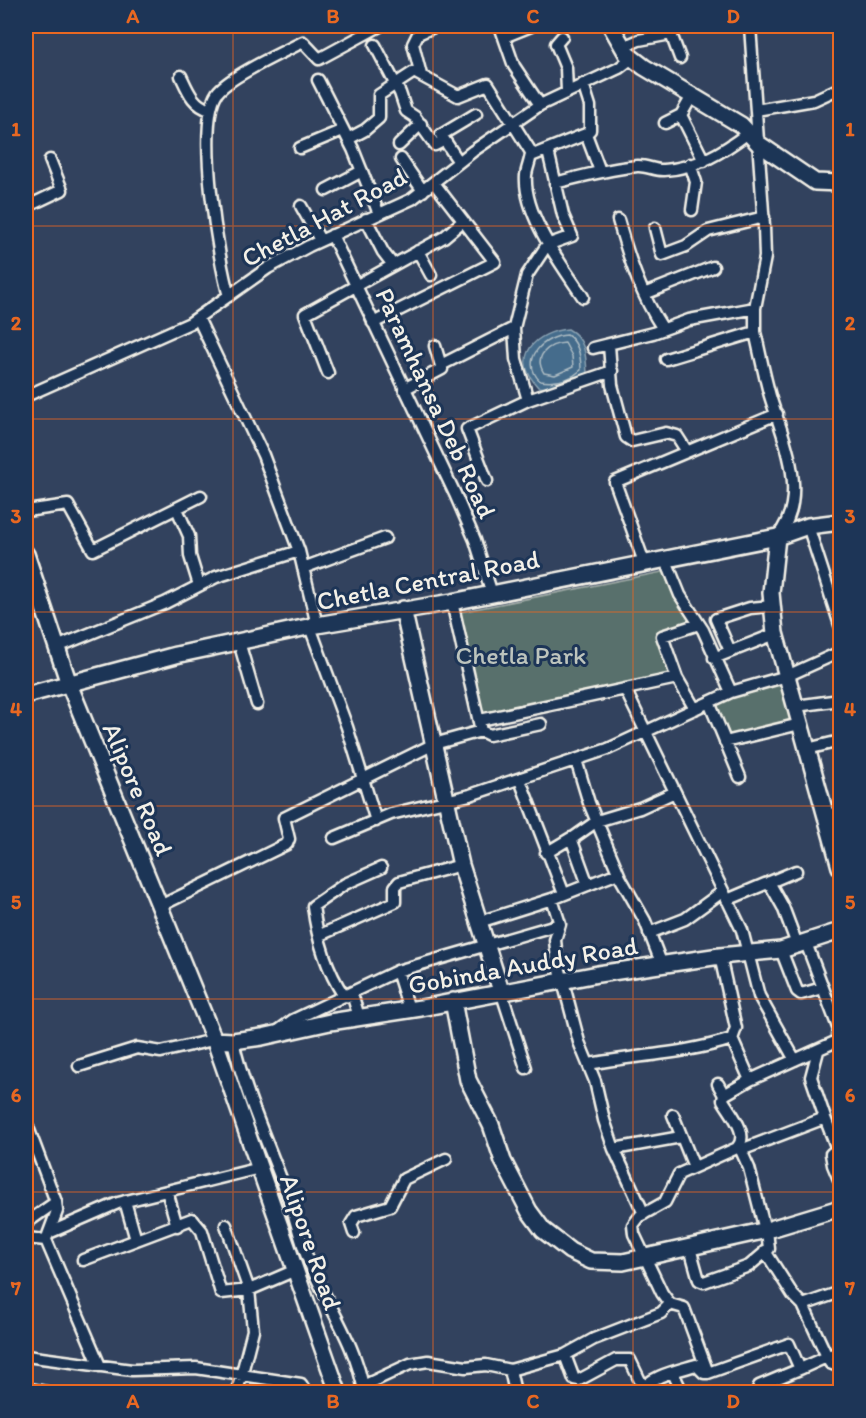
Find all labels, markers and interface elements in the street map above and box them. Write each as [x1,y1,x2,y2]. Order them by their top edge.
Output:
text: A [126,4,140,28]
text: B [327,4,340,28]
text: C [527,4,540,28]
text: D [726,4,740,28]
text: 1 [11,117,21,141]
text: 1 [845,117,855,141]
street label: Chetla Hat Road [236,160,412,274]
street label: Paramhansa Deb Road [368,283,504,524]
text: 2 [11,311,22,335]
text: 2 [845,311,856,335]
text: 3 [11,504,22,528]
text: 3 [845,504,856,528]
street label: Chetla Central Road [314,543,542,617]
park label: Chetla Park [456,639,586,671]
text: 4 [10,697,22,721]
text: 4 [844,697,856,721]
street label: Alipore Road [96,718,181,861]
text: 5 [11,890,22,914]
text: 5 [845,890,856,914]
street label: Gobinda Auddy Road [406,929,641,1001]
text: 6 [11,1083,22,1107]
text: 6 [845,1083,856,1107]
street label: Alipore Road [273,1170,349,1315]
text: 7 [10,1276,21,1300]
text: 7 [844,1276,855,1300]
text: A [126,1389,140,1413]
text: B [327,1389,340,1413]
text: C [527,1389,540,1413]
text: D [726,1389,740,1413]

